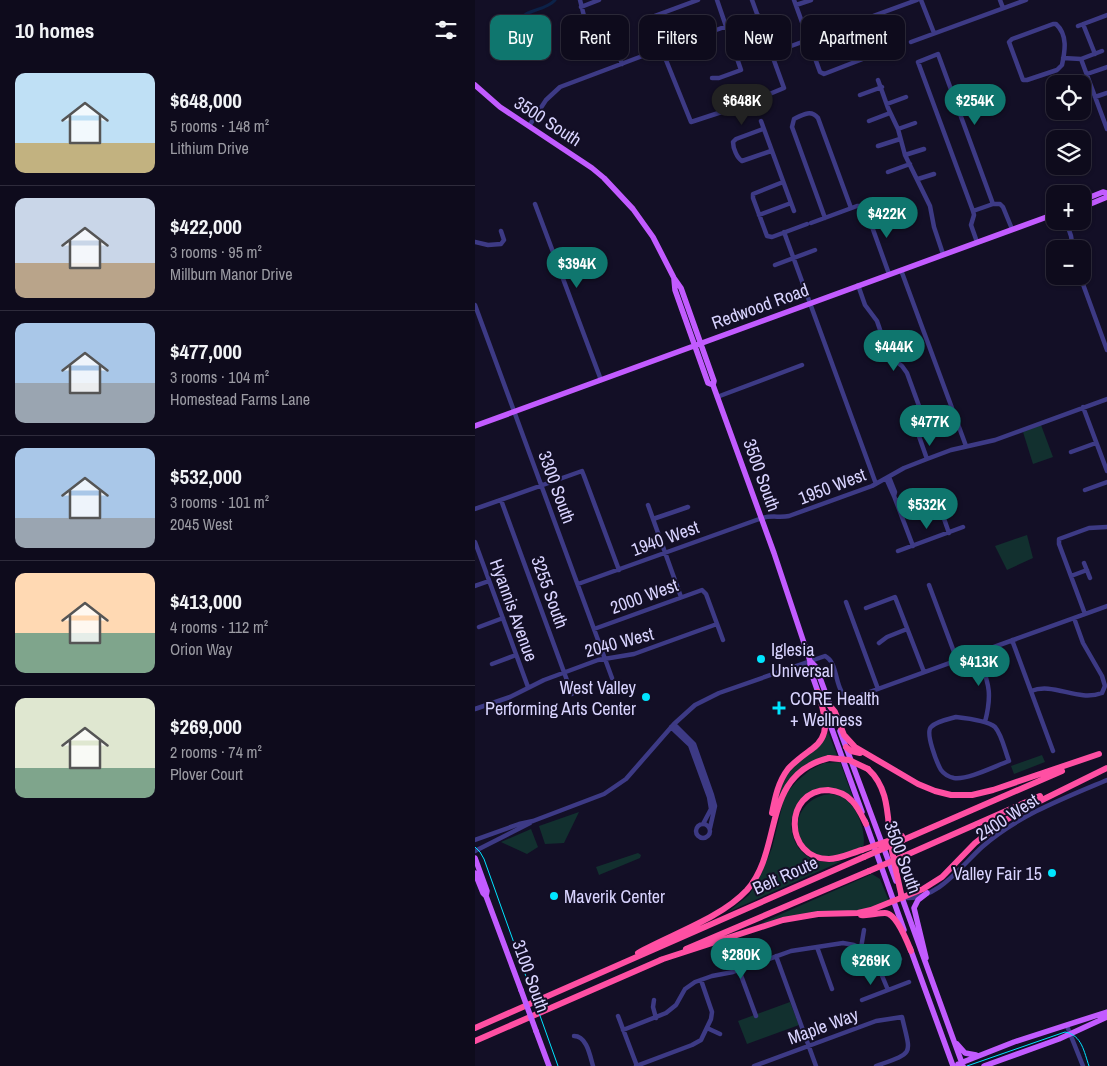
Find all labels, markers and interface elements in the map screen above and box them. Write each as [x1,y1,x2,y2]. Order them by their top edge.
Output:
chip: Buy [490,15,551,60]
chip: Rent [561,15,629,60]
chip: Filters [639,15,716,60]
chip: New [726,15,791,60]
chip: Apartment [801,15,905,60]
text: 10 homes [15,16,94,45]
icon: filters [432,16,460,44]
map controls [1046,75,1091,285]
button: locate [1046,75,1091,120]
pin: $648K [707,84,777,126]
pin: $254K [940,84,1010,126]
text: $648,000 [170,86,242,115]
text: $648K [723,89,761,111]
text: $254K [956,89,994,111]
street label: 3500 South [510,90,586,152]
icon: home [55,93,115,153]
text: 5 rooms · 148 m² [170,115,269,137]
button: layers [1046,130,1091,175]
text: Lithium Drive [170,137,249,159]
button: + [1046,185,1091,230]
pin: $422K [852,196,922,239]
text: $422K [868,202,906,224]
text: $422,000 [170,212,242,241]
icon: home [55,218,115,278]
button: − [1046,240,1091,285]
text: 3 rooms · 95 m² [170,241,262,263]
pin: $394K [542,246,612,289]
text: $394K [558,252,596,274]
text: Millburn Manor Drive [170,263,292,285]
street label: Redwood Road [708,277,812,335]
pin: $444K [859,330,929,372]
text: $444K [875,335,913,357]
text: $477,000 [170,337,242,366]
icon: home [55,343,115,403]
text: 3 rooms · 104 m² [170,366,269,388]
text: Homestead Farms Lane [170,388,310,410]
pin: $477K [895,404,965,447]
text: $477K [911,410,949,432]
street label: 3500 South [737,435,787,515]
street label: 3300 South [532,447,582,527]
text: $532,000 [170,462,242,491]
street label: 1950 West [795,462,869,510]
icon: home [55,468,115,528]
pin: $532K [892,488,962,530]
text: 3 rooms · 101 m² [170,491,269,513]
text: $532K [908,493,946,515]
text: 2045 West [170,513,233,535]
street label: 1940 West [628,514,702,562]
street label: 3255 South [525,552,575,632]
street label: Hyannis Avenue [484,555,544,665]
street label: 2000 West [607,572,681,620]
text: $413,000 [170,587,242,616]
icon: home [55,593,115,653]
text: 4 rooms · 112 m² [170,616,268,638]
street label: 2040 West [582,621,656,663]
place label: Iglesia Universal [771,637,833,683]
text: Orion Way [170,638,232,660]
pin: $413K [944,644,1014,687]
text: $413K [960,650,998,672]
marker: Iglesia Universal [755,653,767,665]
place label: West Valley Performing Arts Center [485,675,637,721]
place label: CORE Health + Wellness [790,686,879,732]
marker: West Valley Performing Arts Center [640,691,652,703]
marker: CORE Health + Wellness [772,701,786,715]
text: $269,000 [170,712,242,741]
icon: home [55,718,115,778]
text: 2 rooms · 74 m² [170,741,262,763]
text: Plover Court [170,763,243,785]
street label: 2400 West [971,787,1043,847]
street label: 3500 South [878,817,928,897]
street label: Belt Route [748,850,822,900]
place label: Valley Fair 15 [953,861,1042,886]
marker: Valley Fair 15 [1046,867,1058,879]
place label: Maverik Center [564,884,665,909]
marker: Maverik Center [548,890,560,902]
street label: 3100 South [506,936,556,1016]
pin: $280K [706,938,776,980]
text: $280K [722,943,760,965]
pin: $269K [836,944,906,986]
text: $269K [852,949,890,971]
street label: Maple Way [784,1002,862,1050]

